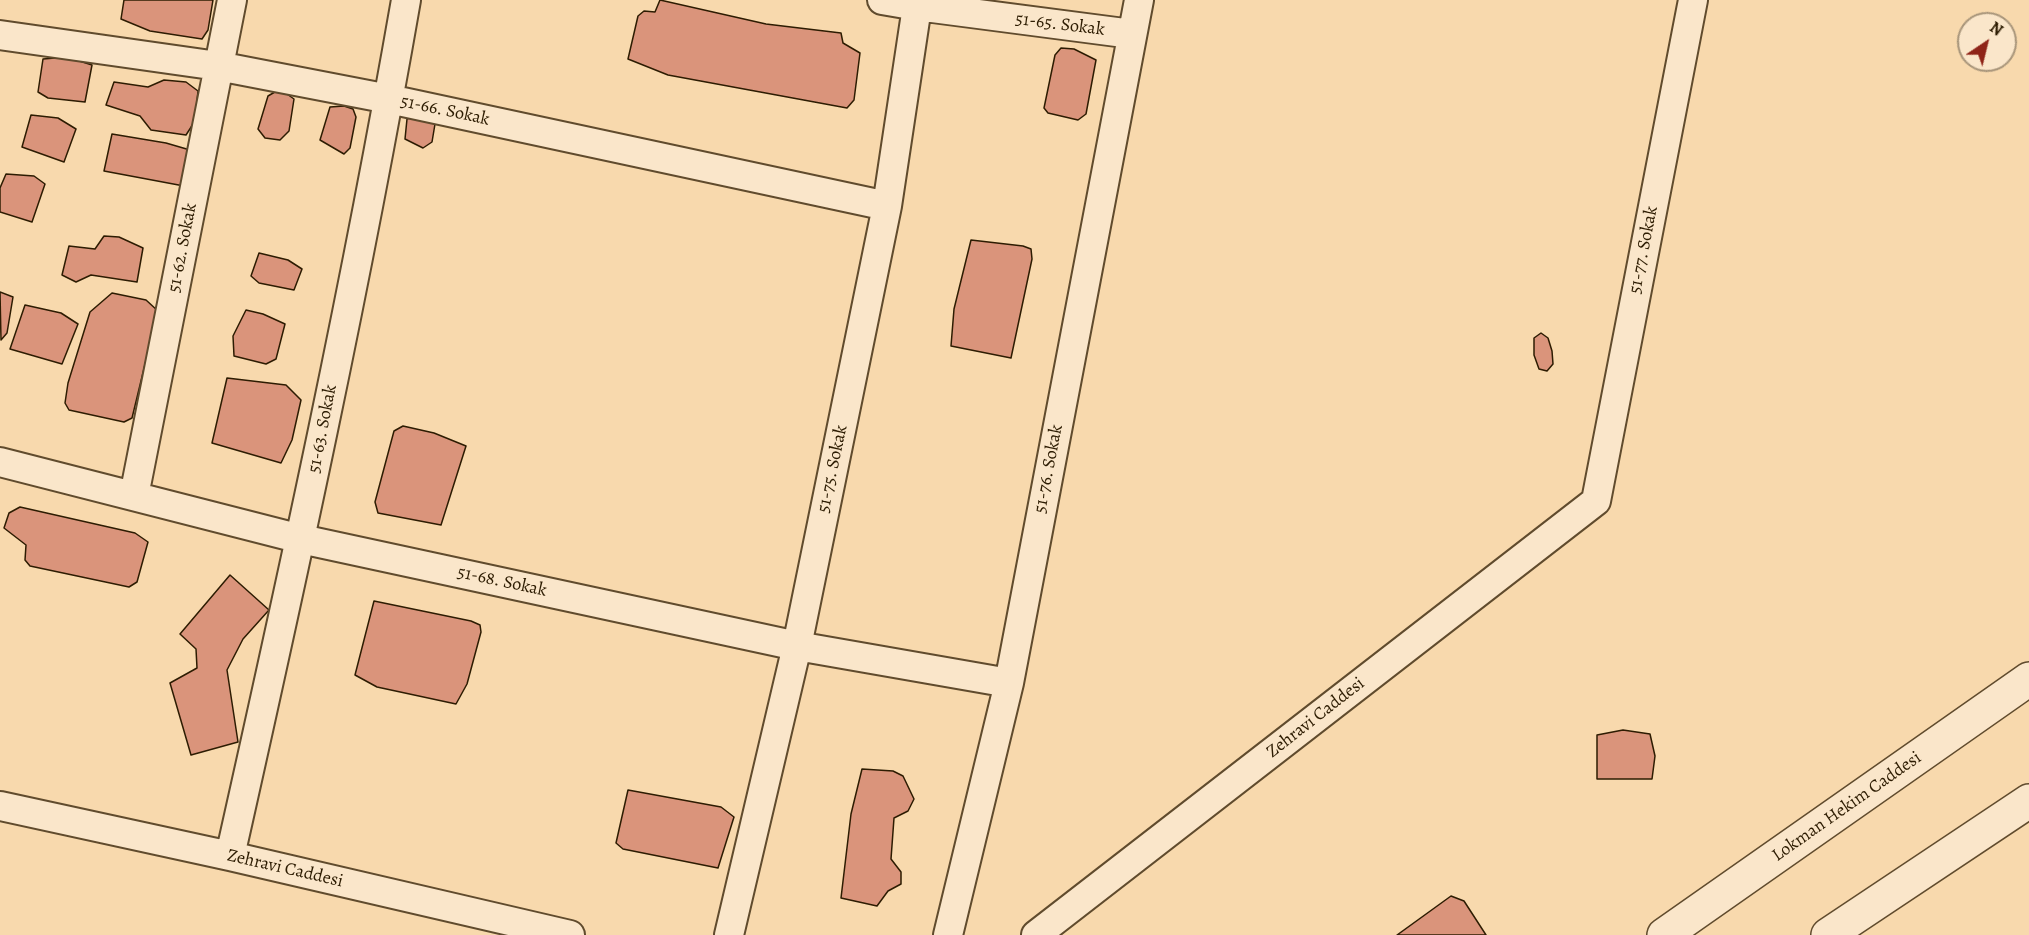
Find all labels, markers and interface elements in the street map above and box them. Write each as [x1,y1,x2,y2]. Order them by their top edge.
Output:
street label: 51-65. Sokak [1014,9,1106,41]
north arrow [1957,12,2017,72]
text: N [1985,17,2007,41]
street label: 51-66. Sokak [399,91,491,131]
street label: 51-62. Sokak [164,201,202,295]
street label: 51-77. Sokak [1625,204,1663,296]
street label: 51-63. Sokak [304,383,342,475]
street label: 51-75. Sokak [813,423,853,515]
street label: 51-76. Sokak [1030,423,1068,515]
street label: 51-68. Sokak [455,562,549,602]
street label: Zehravi Caddesi [1263,673,1369,763]
street label: Lokman Hekim Caddesi [1768,747,1926,867]
street label: Zehravi Caddesi [225,845,345,893]

